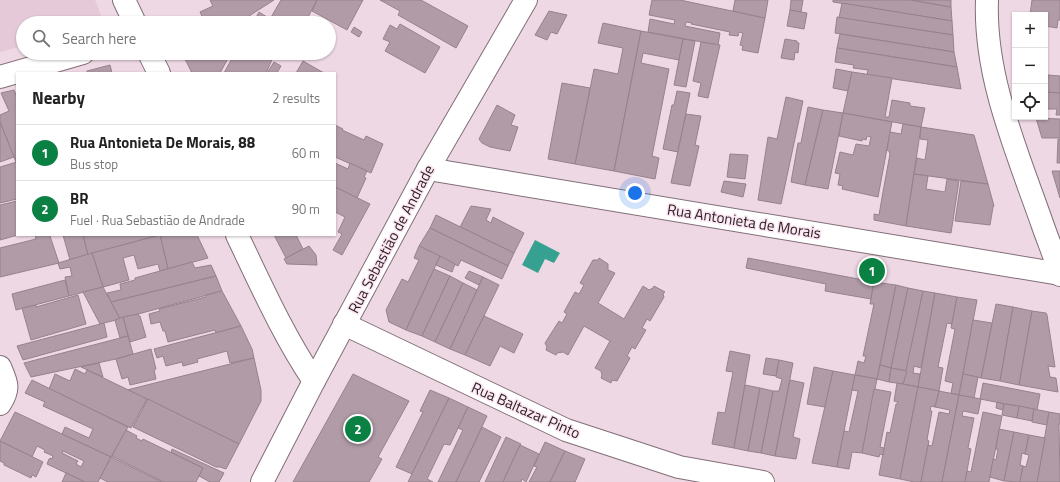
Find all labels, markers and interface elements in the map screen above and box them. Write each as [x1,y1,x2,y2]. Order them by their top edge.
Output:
map controls [1012,12,1048,120]
button: + [1012,12,1048,48]
search box [16,16,336,60]
icon: search [30,27,52,49]
text: Search here [62,27,136,50]
button: − [1012,48,1048,84]
button: locate [1012,84,1048,120]
text: Nearby [32,85,85,111]
text: 2 results [272,88,320,108]
text: Rua Antonieta De Morais, 88 [70,131,255,154]
text: 1 [41,143,49,163]
text: 60 m [292,143,320,163]
text: Bus stop [70,154,118,174]
street label: Rua Sebastião de Andrade [342,161,440,317]
your location [625,183,645,203]
text: BR [70,187,88,210]
street label: Rua Antonieta de Morais [666,197,823,245]
text: 2 [41,199,49,219]
text: 90 m [292,199,320,219]
text: Fuel · Rua Sebastião de Andrade [70,210,245,230]
pin: 1 [859,256,885,286]
street label: Rua Baltazar Pinto [468,376,584,444]
pin: 2 [345,414,371,444]

